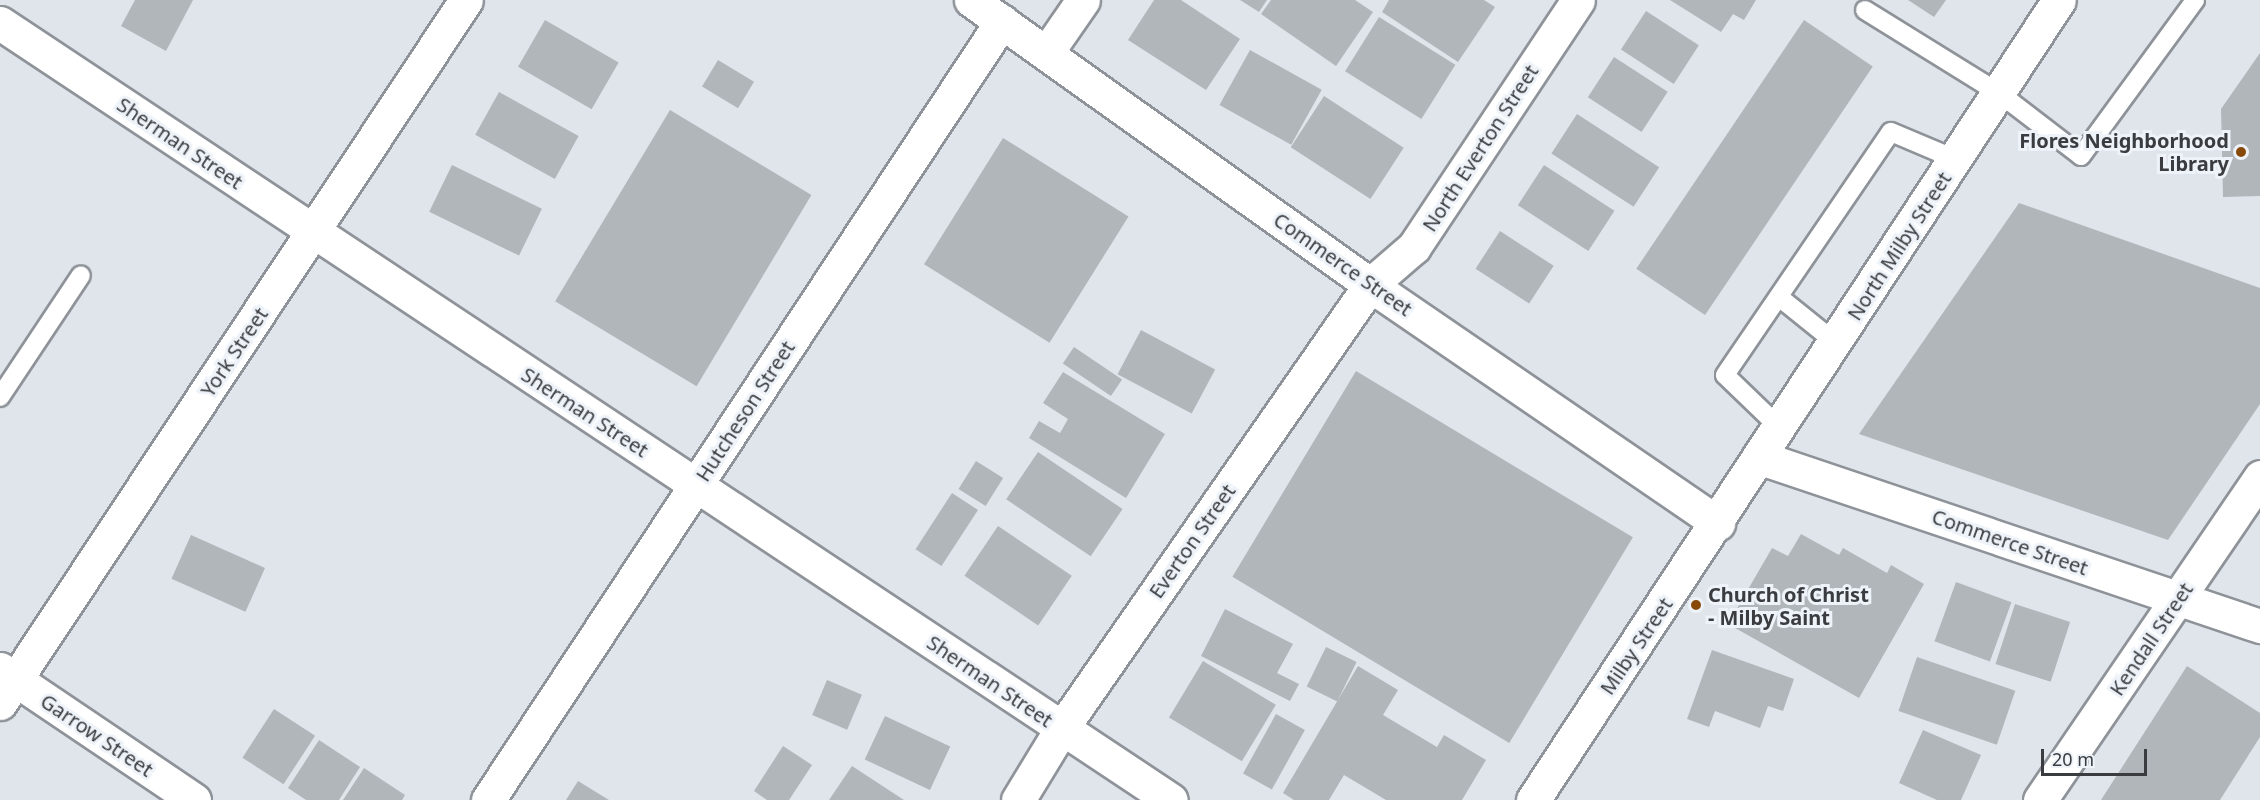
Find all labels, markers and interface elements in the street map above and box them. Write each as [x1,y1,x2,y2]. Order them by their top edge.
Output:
street label: North Everton Street [1417,60,1543,236]
street label: Sherman Street [113,92,247,194]
place label: Flores Neighborhood Library [2019,128,2229,175]
marker: Flores Neighborhood Library [2234,145,2248,159]
street label: North Milby Street [1842,167,1956,325]
street label: Commerce Street [1269,207,1417,321]
street label: York Street [195,303,273,401]
street label: Hutcheson Street [691,336,799,486]
street label: Sherman Street [517,362,653,462]
street label: Everton Street [1144,479,1240,603]
street label: Commerce Street [1929,504,2091,580]
street label: Kendall Street [2104,578,2198,700]
place label: Church of Christ - Milby Saint [1708,582,1869,629]
street label: Milby Street [1595,593,1677,699]
marker: Church of Christ - Milby Saint [1689,598,1703,612]
street label: Sherman Street [923,630,1057,732]
street label: Garrow Street [36,689,158,781]
scale bar [2044,737,2150,775]
text: 20 m [2052,747,2094,771]

